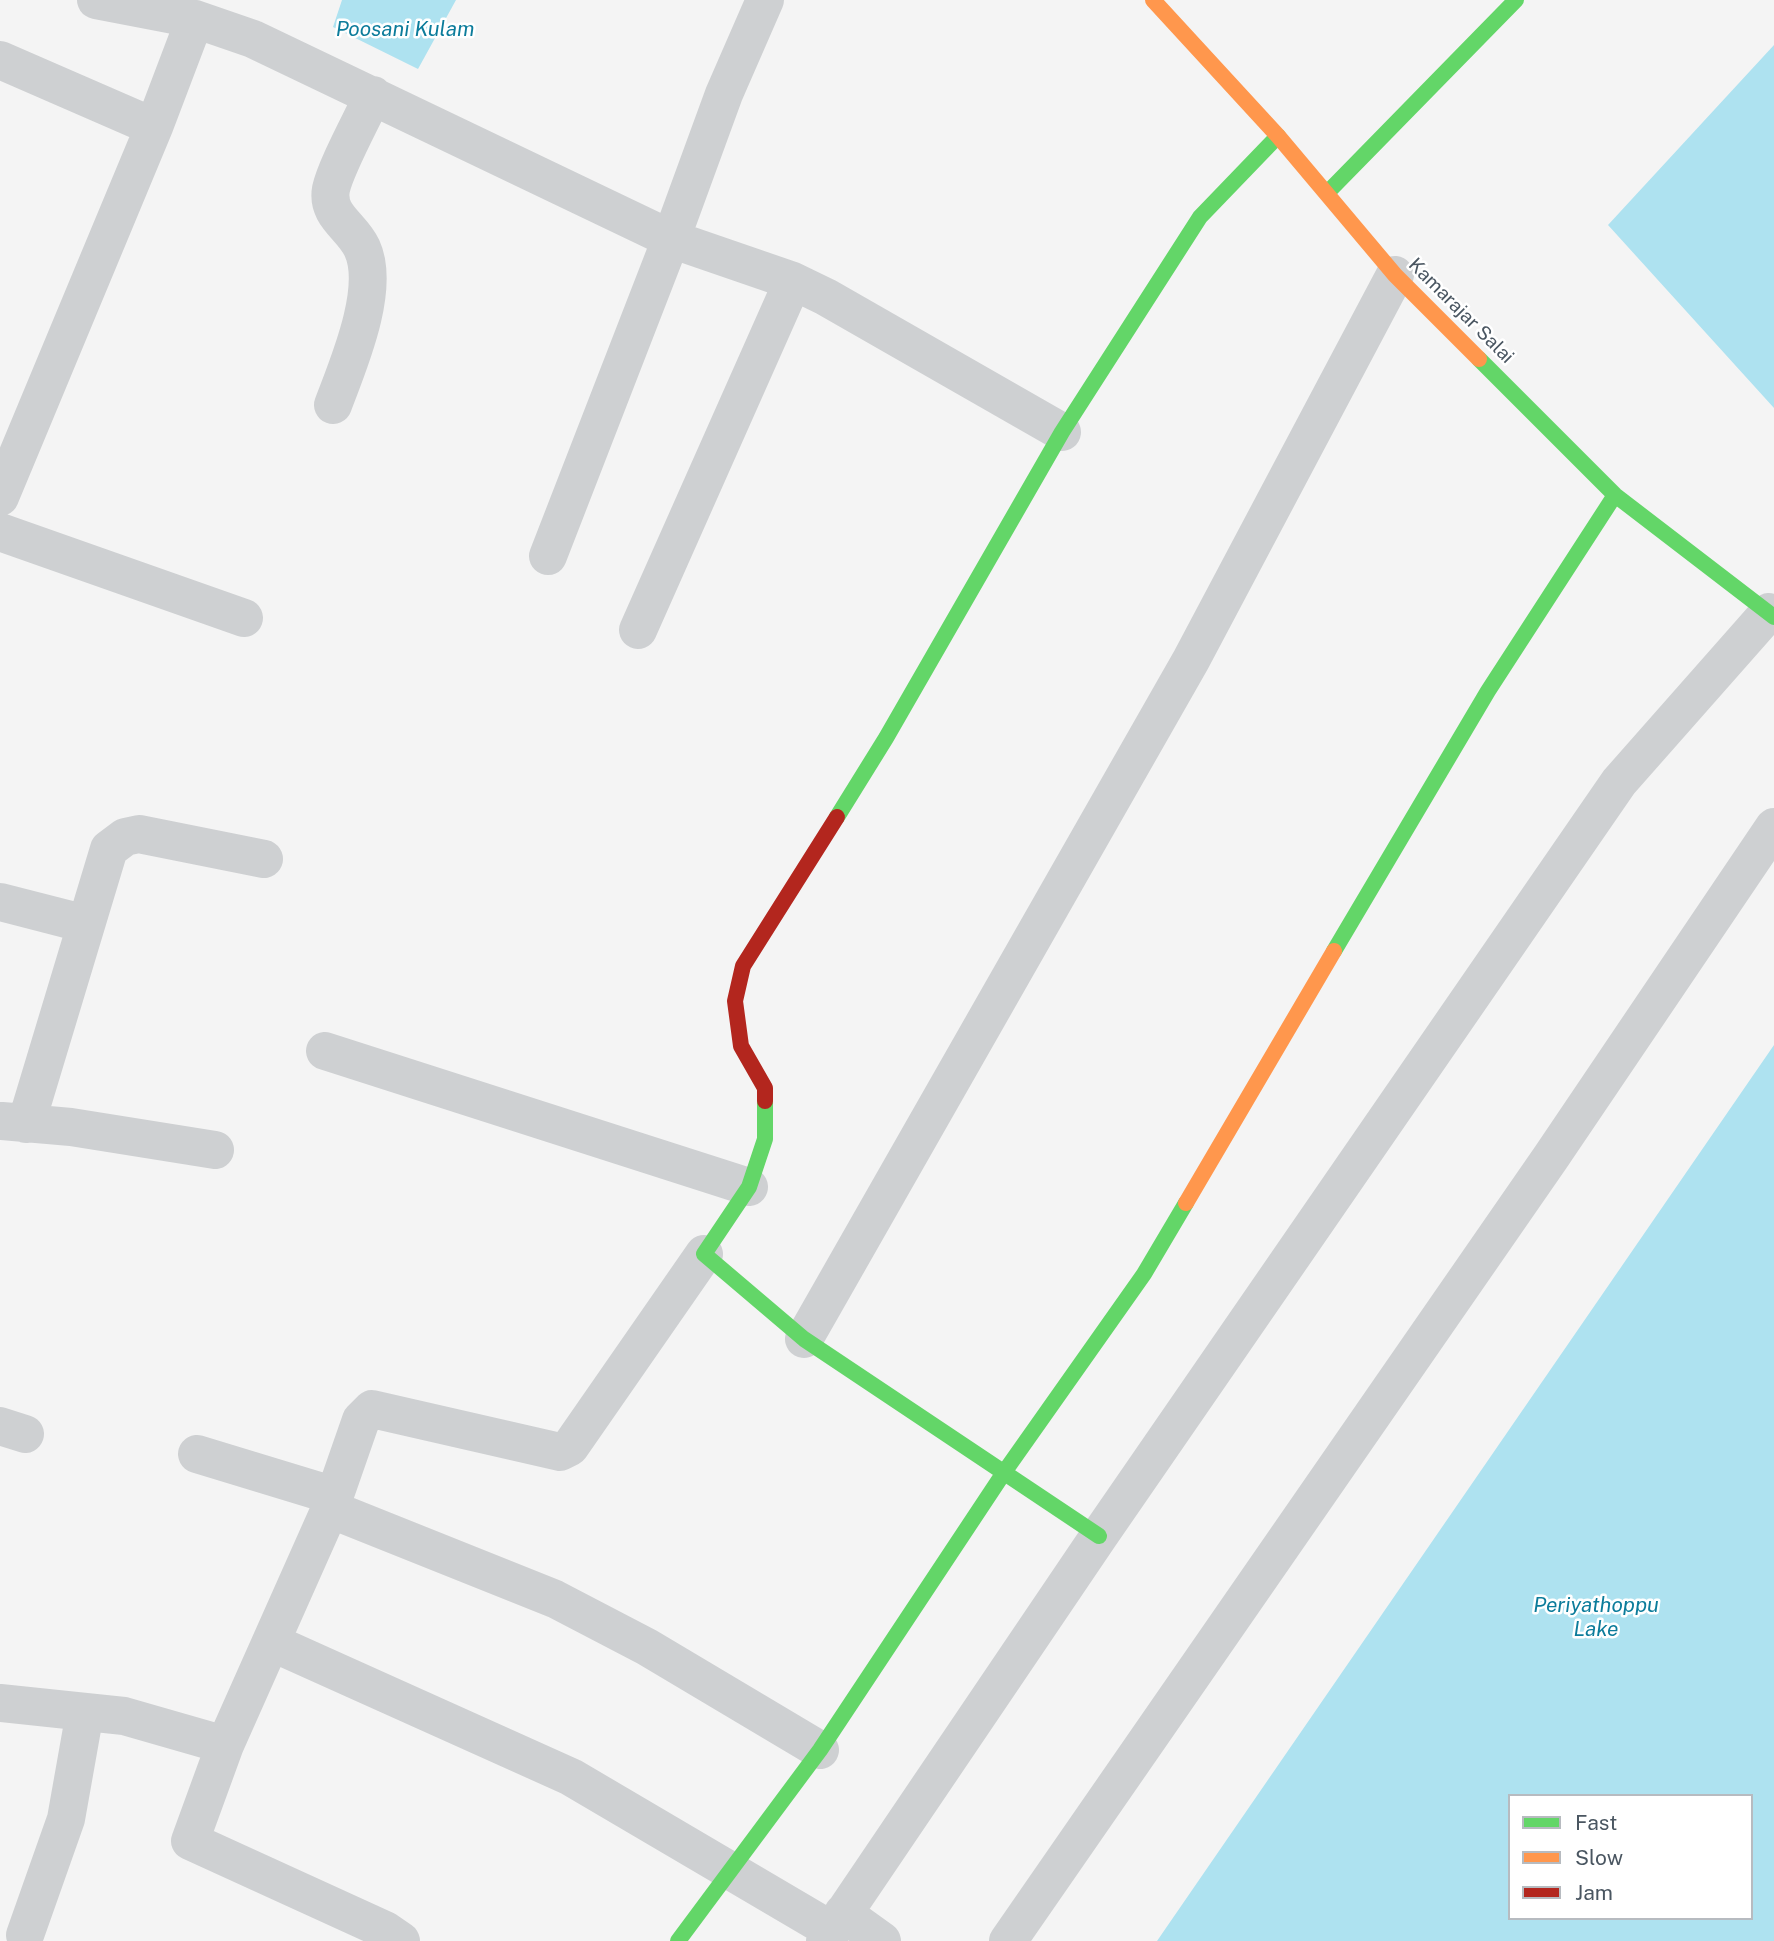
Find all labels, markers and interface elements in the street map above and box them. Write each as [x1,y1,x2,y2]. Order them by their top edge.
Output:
water label: Poosani Kulam [336,17,474,43]
street label: Kamarajar Salai [1404,254,1518,368]
water label: Periyathoppu Lake [1533,1593,1659,1643]
legend [1508,1794,1753,1920]
text: Fast [1575,1810,1617,1835]
text: Slow [1575,1845,1623,1870]
text: Jam [1575,1880,1613,1905]

